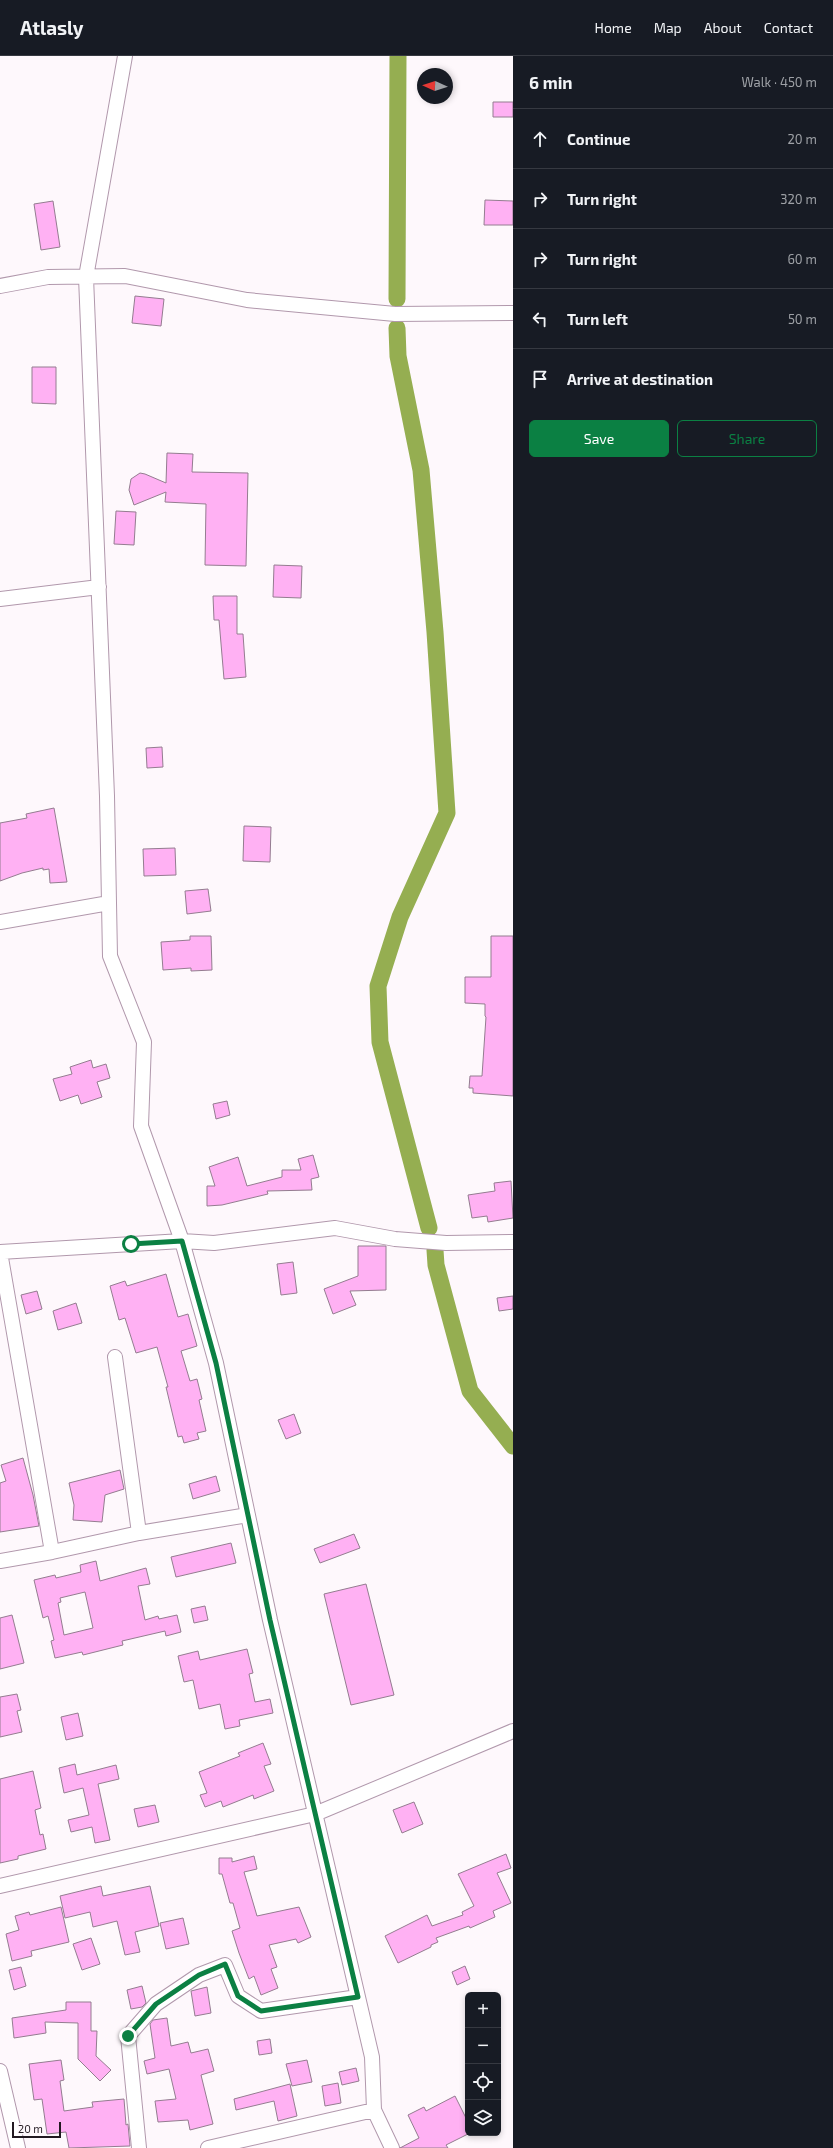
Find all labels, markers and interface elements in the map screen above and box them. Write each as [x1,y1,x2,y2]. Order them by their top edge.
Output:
text: Atlasly [20,16,84,39]
text: Home [595,19,632,36]
text: Map [654,19,682,36]
text: About [704,19,742,36]
text: Contact [764,19,813,36]
north arrow [417,68,453,104]
text: 6 min [529,72,573,92]
text: Walk · 450 m [741,74,817,90]
icon: ahead [529,128,551,150]
text: Continue [567,130,630,148]
text: 20 m [788,131,817,147]
icon: right [529,188,551,210]
text: Turn right [567,190,637,208]
text: 320 m [780,191,817,207]
icon: right [529,248,551,270]
text: Turn right [567,250,637,268]
text: 60 m [787,251,817,267]
icon: left [529,308,551,330]
text: Turn left [567,310,628,328]
text: 50 m [788,311,817,327]
icon: arrive [529,368,551,390]
text: Arrive at destination [567,370,713,388]
button: Save [529,420,669,457]
button: Share [677,420,817,457]
route start [122,1235,140,1253]
map controls [465,1992,501,2136]
button: + [465,1992,501,2028]
route end [119,2027,137,2045]
button: − [465,2028,501,2064]
button: locate [465,2064,501,2100]
button: layers [465,2100,501,2136]
scale bar [12,2120,61,2139]
text: 20 m [18,2122,43,2135]

